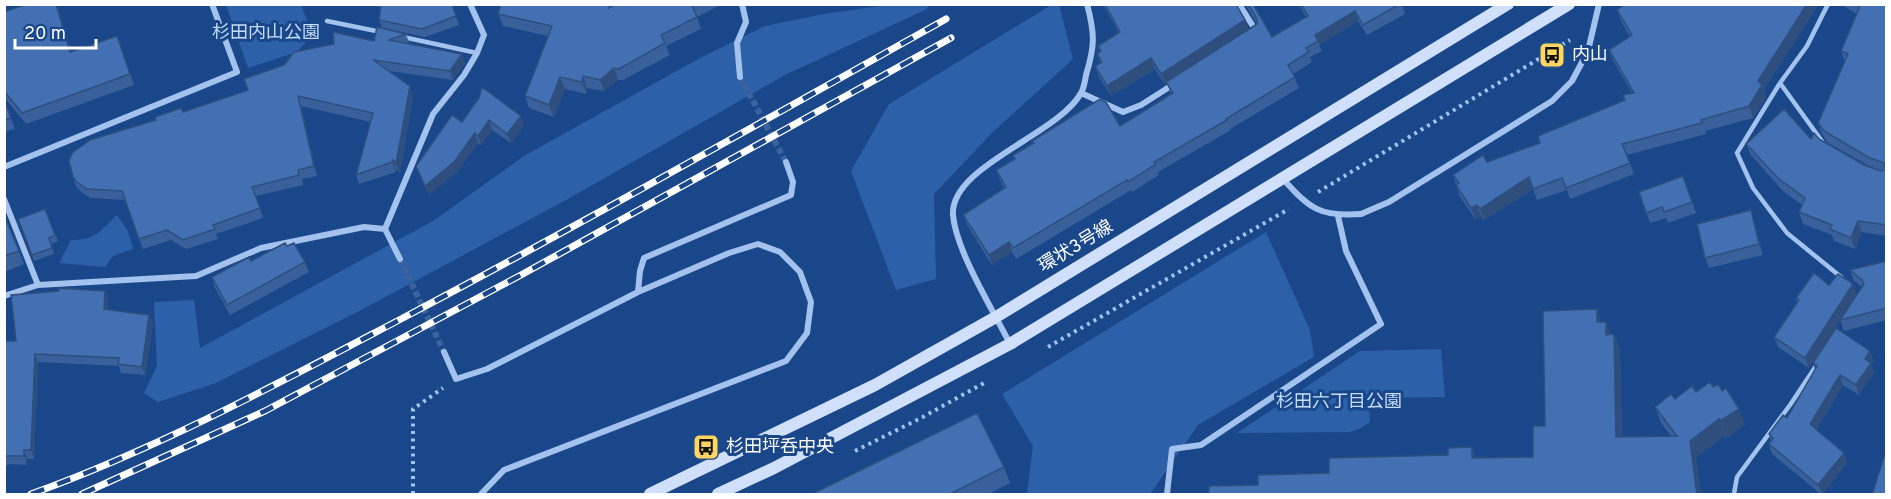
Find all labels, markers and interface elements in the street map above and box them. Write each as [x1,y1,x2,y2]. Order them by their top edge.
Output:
scale bar [15,12,96,50]
park label: 杉田内山公園 [212,22,320,45]
text: 20 m [24,23,66,46]
bus stop icon: 内山 [1537,40,1567,70]
place label: 内山 [1572,44,1608,67]
street label: 環状3号線 [1035,216,1117,278]
park label: 杉田六丁目公園 [1276,391,1402,414]
bus stop icon: 杉田坪呑中央 [691,432,721,462]
place label: 杉田坪呑中央 [726,436,834,459]

